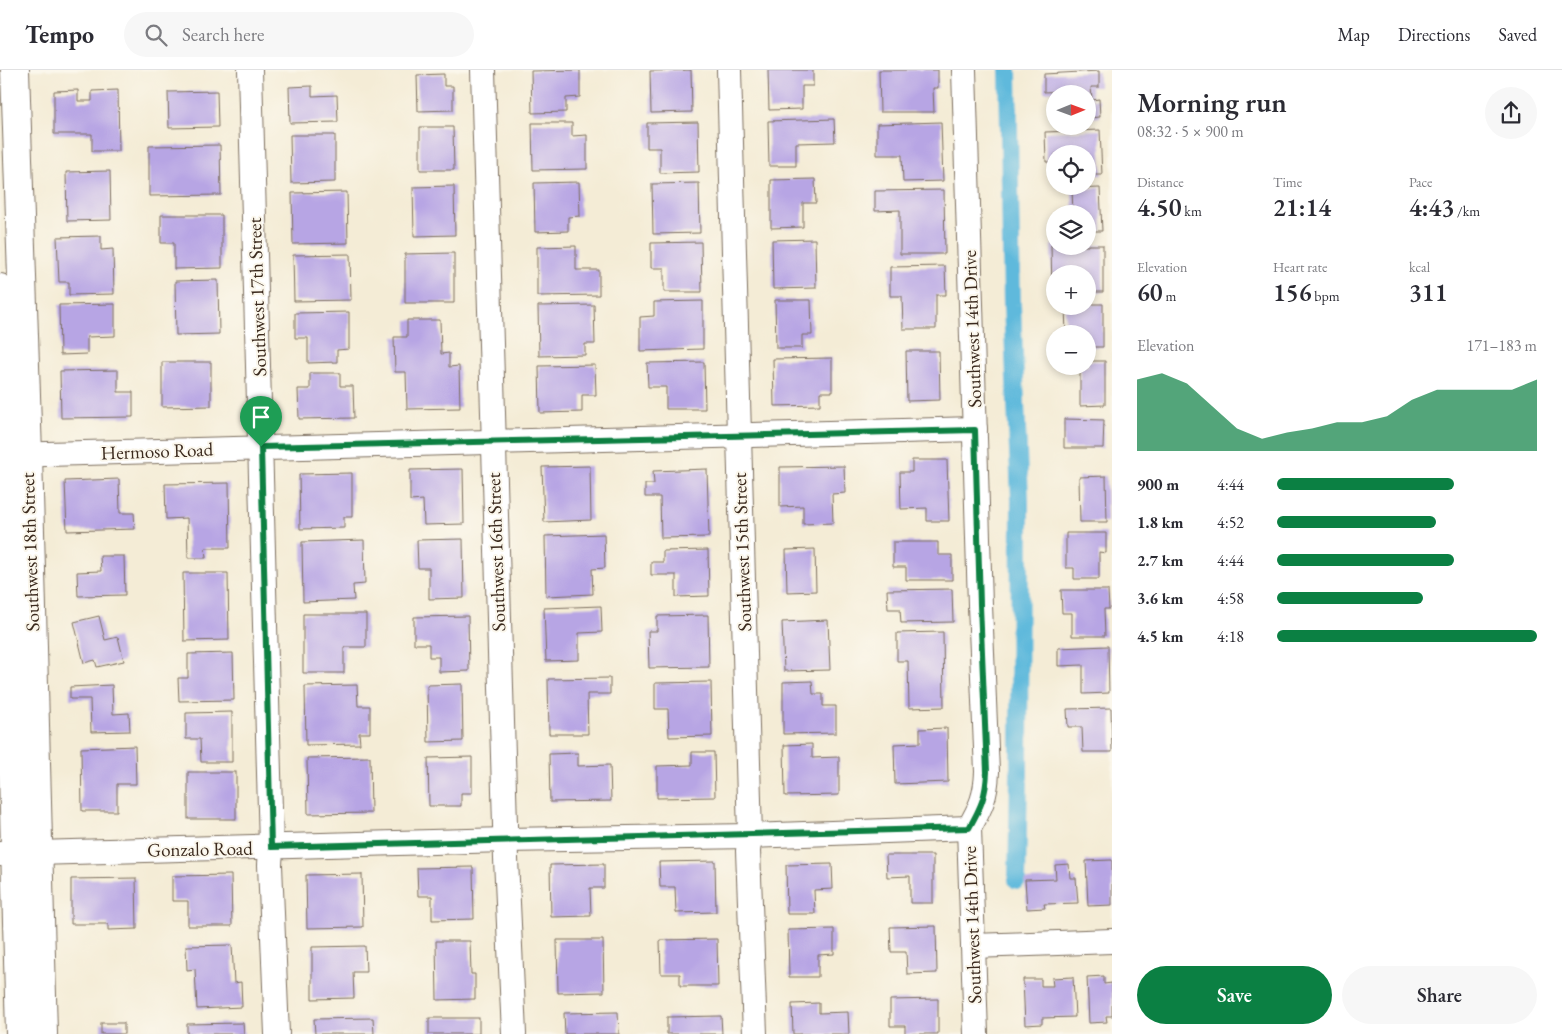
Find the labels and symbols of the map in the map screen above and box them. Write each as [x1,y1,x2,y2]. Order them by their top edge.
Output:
north arrow [1046,85,1096,135]
street label: Southwest 17th Street [242,217,272,377]
street label: Southwest 14th Drive [957,250,987,408]
pin [240,396,282,447]
street label: Hermoso Road [100,437,214,465]
street label: Southwest 18th Street [15,472,45,632]
street label: Southwest 16th Street [481,472,511,632]
street label: Southwest 15th Street [727,472,757,632]
street label: Gonzalo Road [147,836,253,862]
street label: Southwest 14th Drive [957,846,987,1004]

